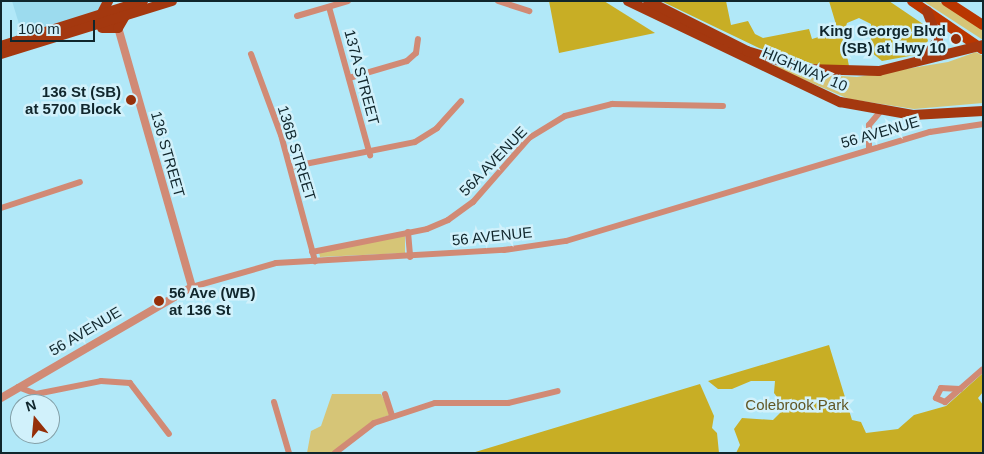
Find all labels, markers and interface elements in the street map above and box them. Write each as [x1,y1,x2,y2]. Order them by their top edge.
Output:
scale bar [12,10,98,42]
text: 100 m [18,20,60,37]
place label: King George Blvd (SB) at Hwy 10 [819,21,946,56]
street label: 137A STREET [341,27,383,127]
marker: King George Blvd (SB) at Hwy 10 [950,33,962,45]
street label: HIGHWAY 10 [760,43,850,95]
place label: 136 St (SB) at 5700 Block [25,82,121,117]
marker: 136 St (SB) at 5700 Block [125,94,137,106]
street label: 136B STREET [274,103,320,203]
street label: 136 STREET [147,109,189,199]
street label: 56 AVENUE [838,112,922,152]
street label: 56A AVENUE [455,122,531,200]
street label: 56 AVENUE [451,223,533,249]
place label: 56 Ave (WB) at 136 St [169,283,256,318]
marker: 56 Ave (WB) at 136 St [153,295,165,307]
street label: 56 AVENUE [45,302,125,360]
north arrow [10,394,60,444]
text: N [24,396,38,415]
park label: Colebrook Park [745,396,849,414]

